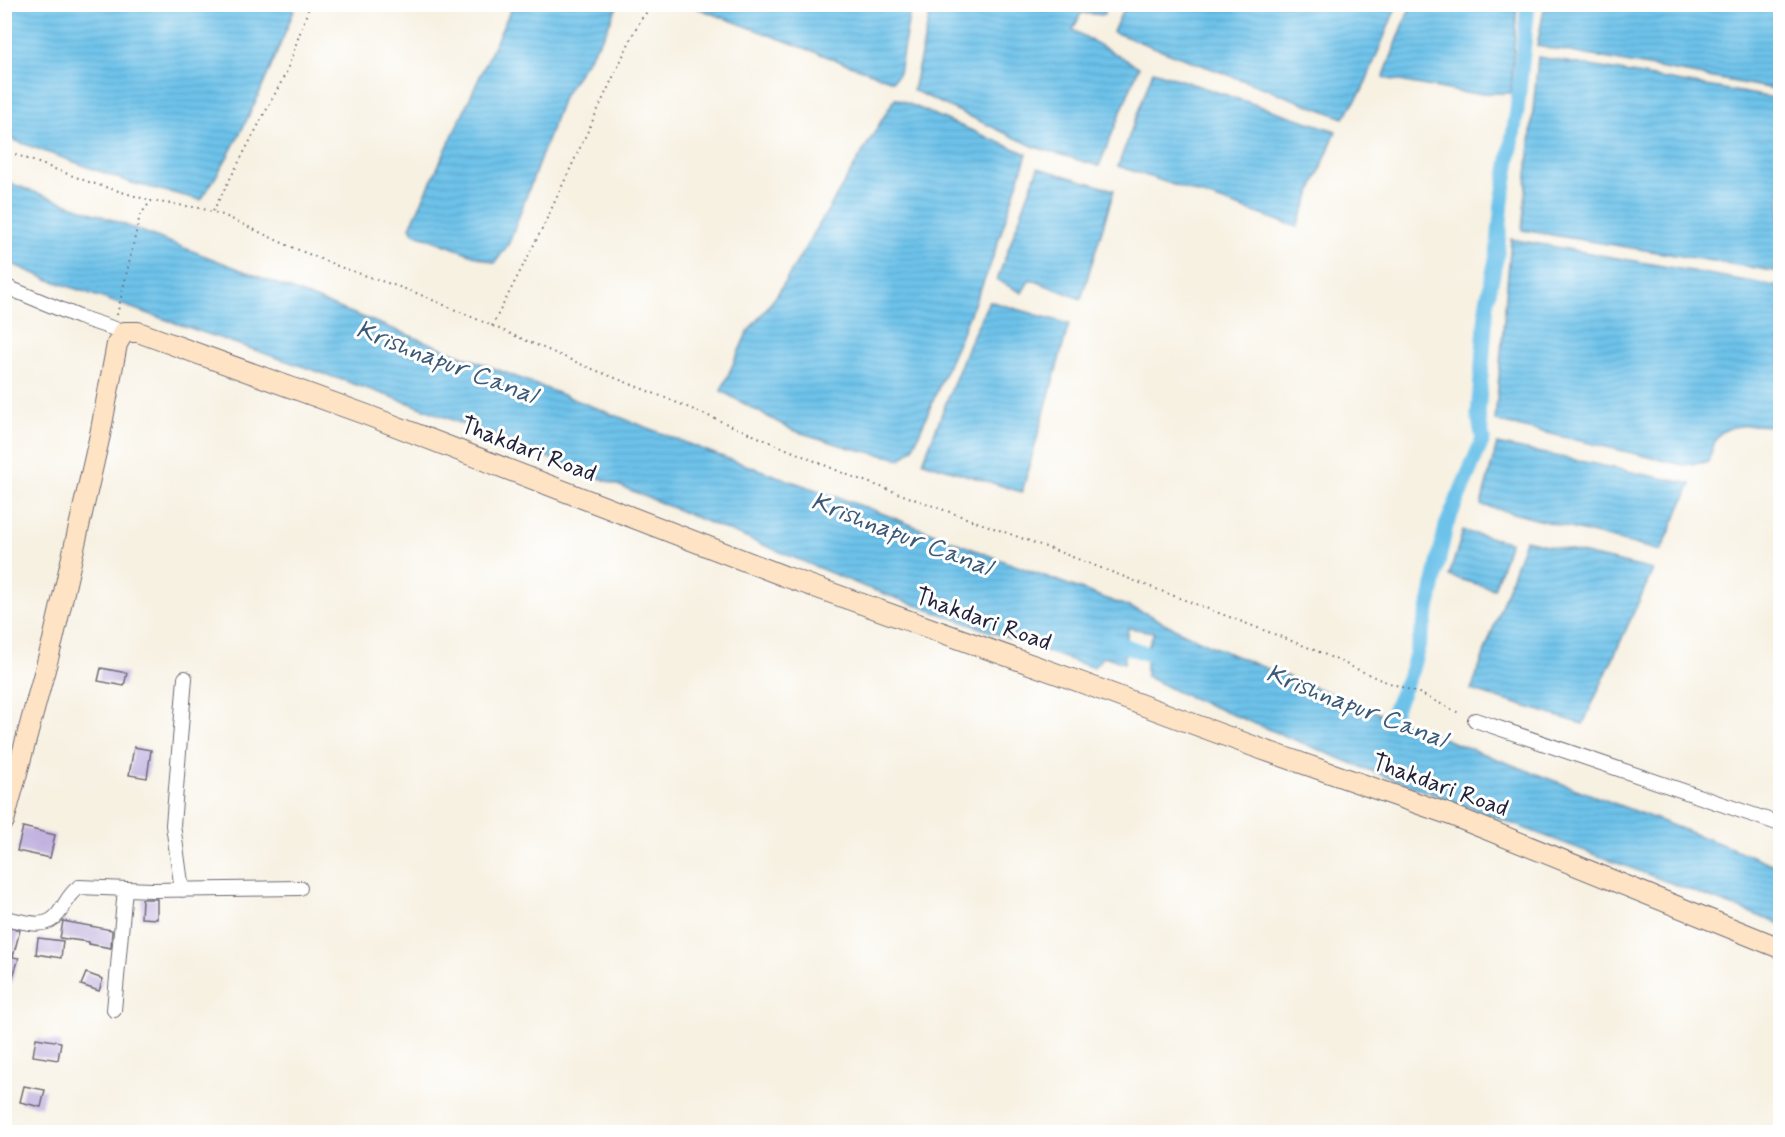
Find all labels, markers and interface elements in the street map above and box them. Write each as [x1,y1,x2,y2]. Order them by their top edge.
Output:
water label: Krishnapur Canal [351,313,545,414]
street label: Thakdari Road [456,410,600,490]
water label: Krishnapur Canal [806,485,1000,586]
street label: Thakdari Road [911,581,1055,659]
water label: Krishnapur Canal [1261,657,1455,758]
street label: Thakdari Road [1368,747,1512,825]

